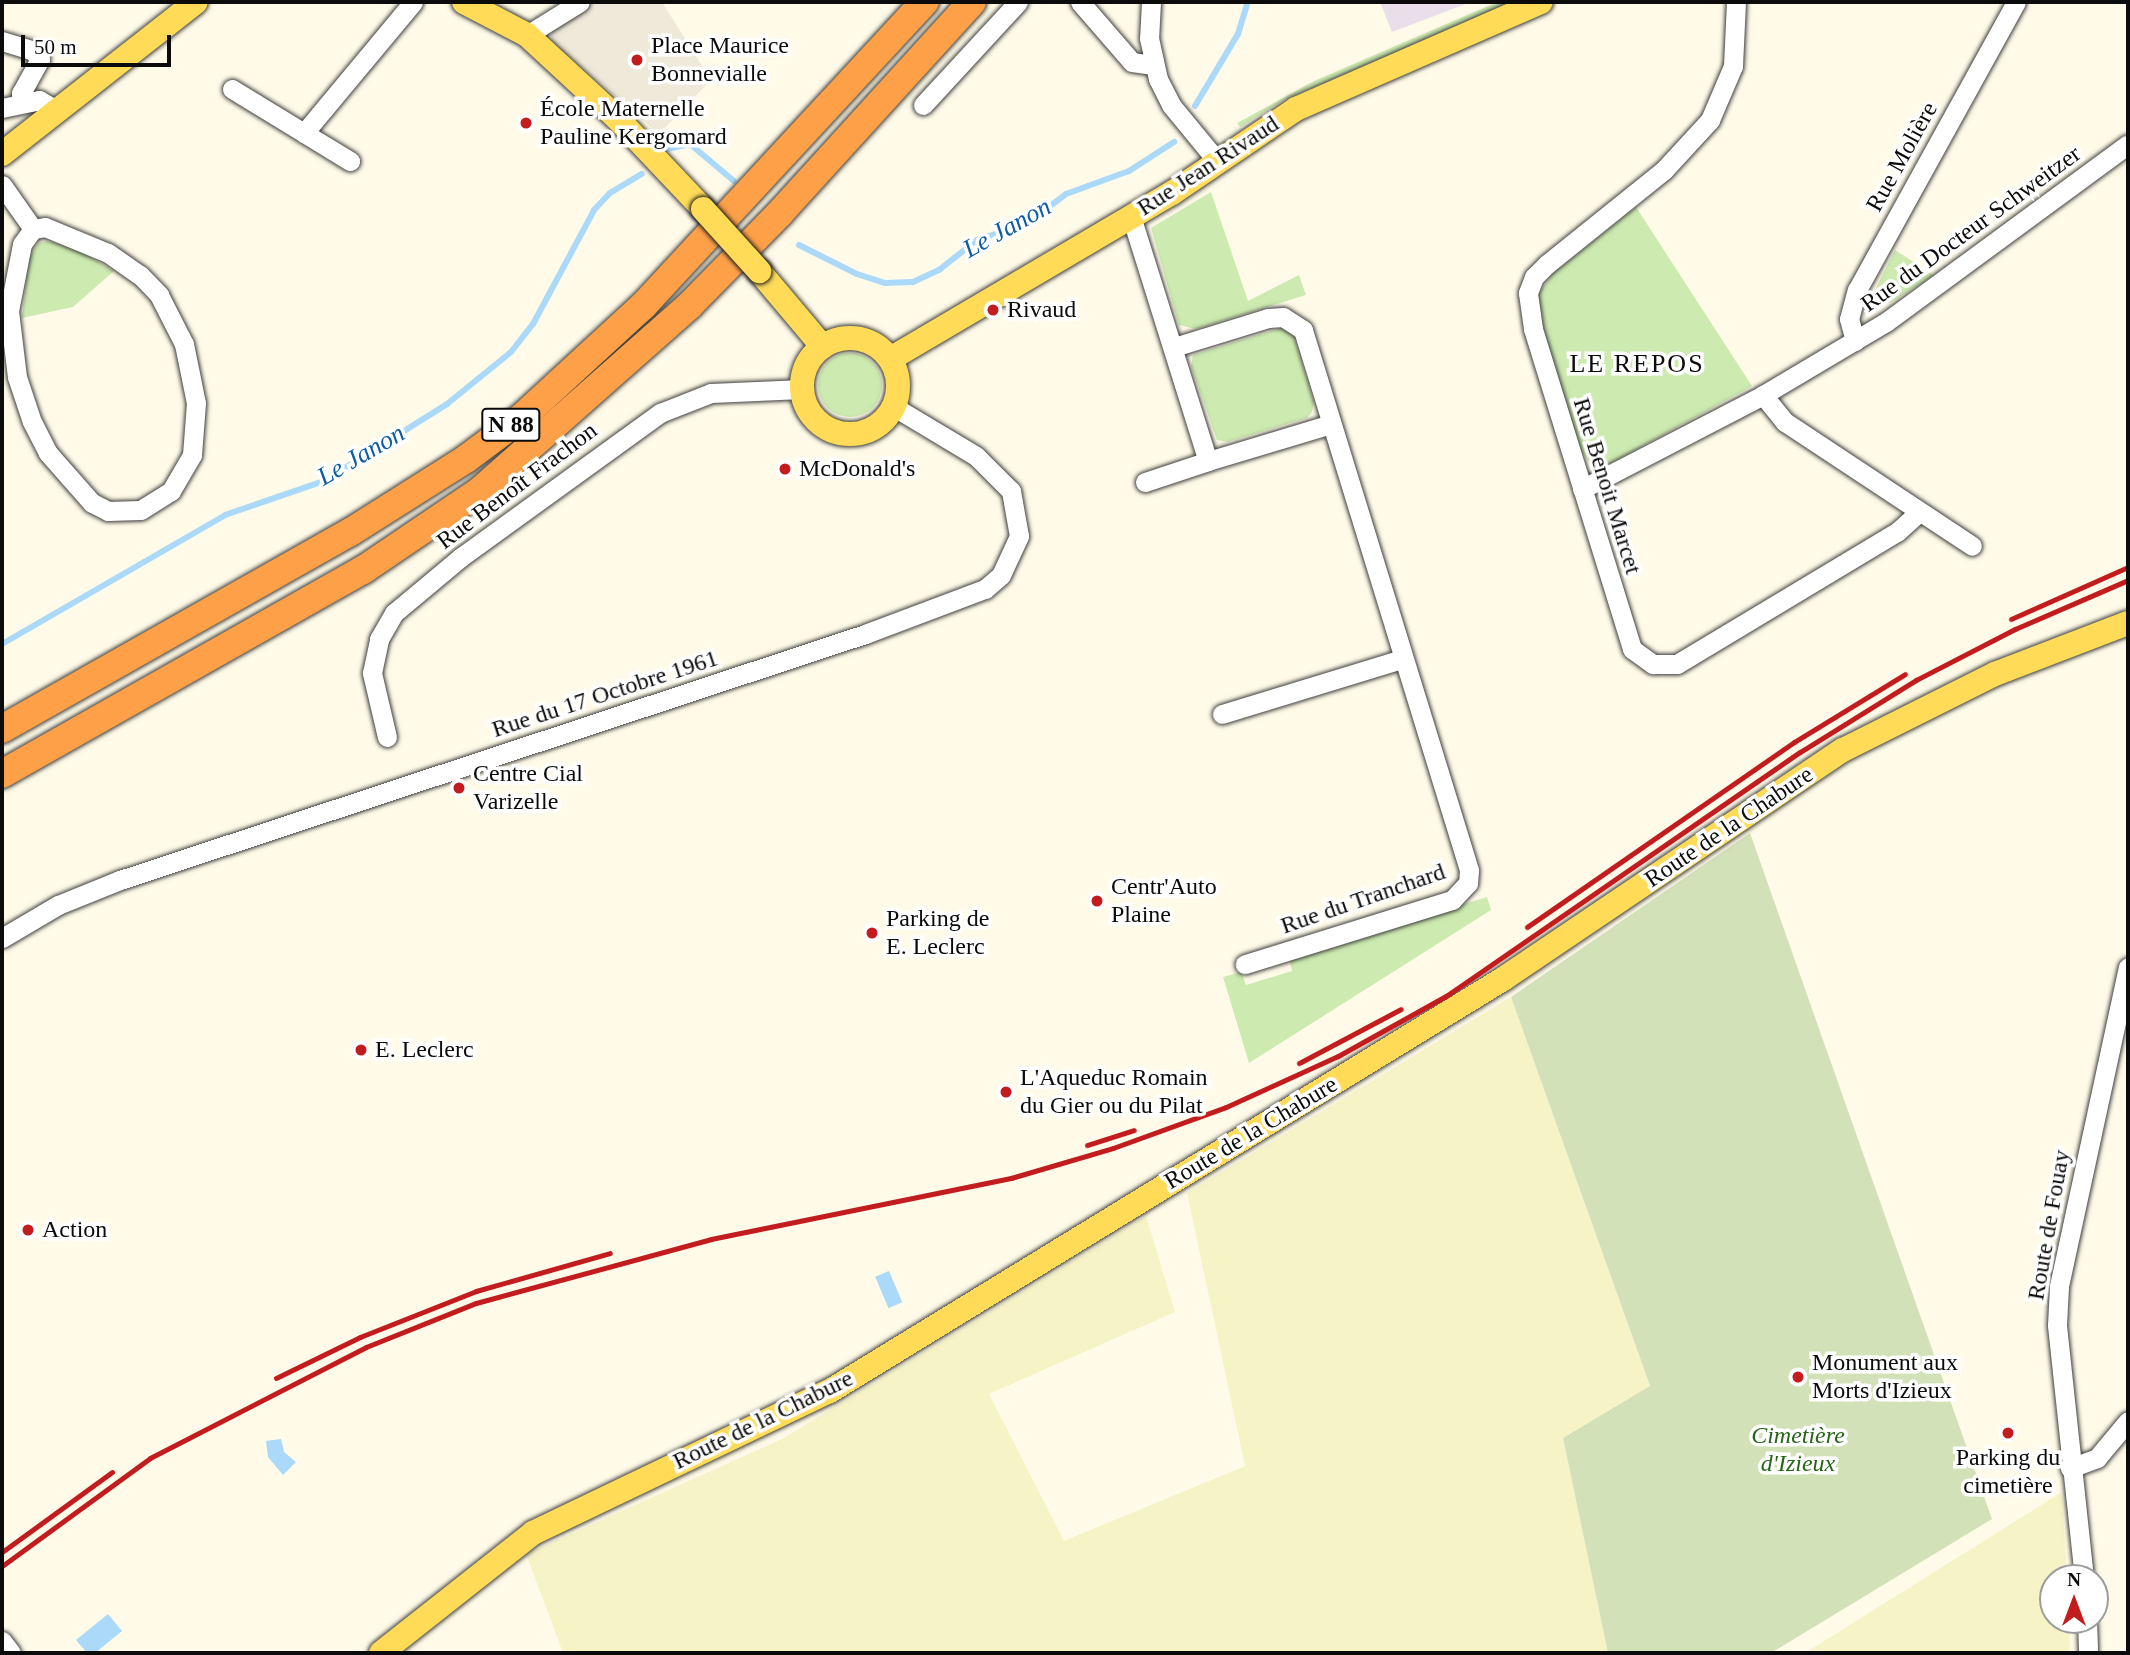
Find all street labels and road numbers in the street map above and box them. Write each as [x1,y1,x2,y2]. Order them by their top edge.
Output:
street label: Rue Molière [1860,97,1944,217]
street label: Rue Jean Rivaud [1132,110,1284,222]
street label: Rue du Docteur Schweitzer [1856,140,2086,318]
street label: Rue Benoit Marcet [1567,394,1647,578]
road number: N 88 [481,406,541,444]
street label: Rue Benoît Frachon [431,416,603,556]
street label: Rue du 17 Octobre 1961 [488,644,722,744]
street label: Route de la Chabure [1639,760,1819,894]
street label: Rue du Tranchard [1277,857,1449,941]
street label: Route de la Chabure [1159,1070,1343,1196]
street label: Route de Fouay [2022,1148,2076,1302]
street label: Route de la Chabure [668,1364,858,1476]

